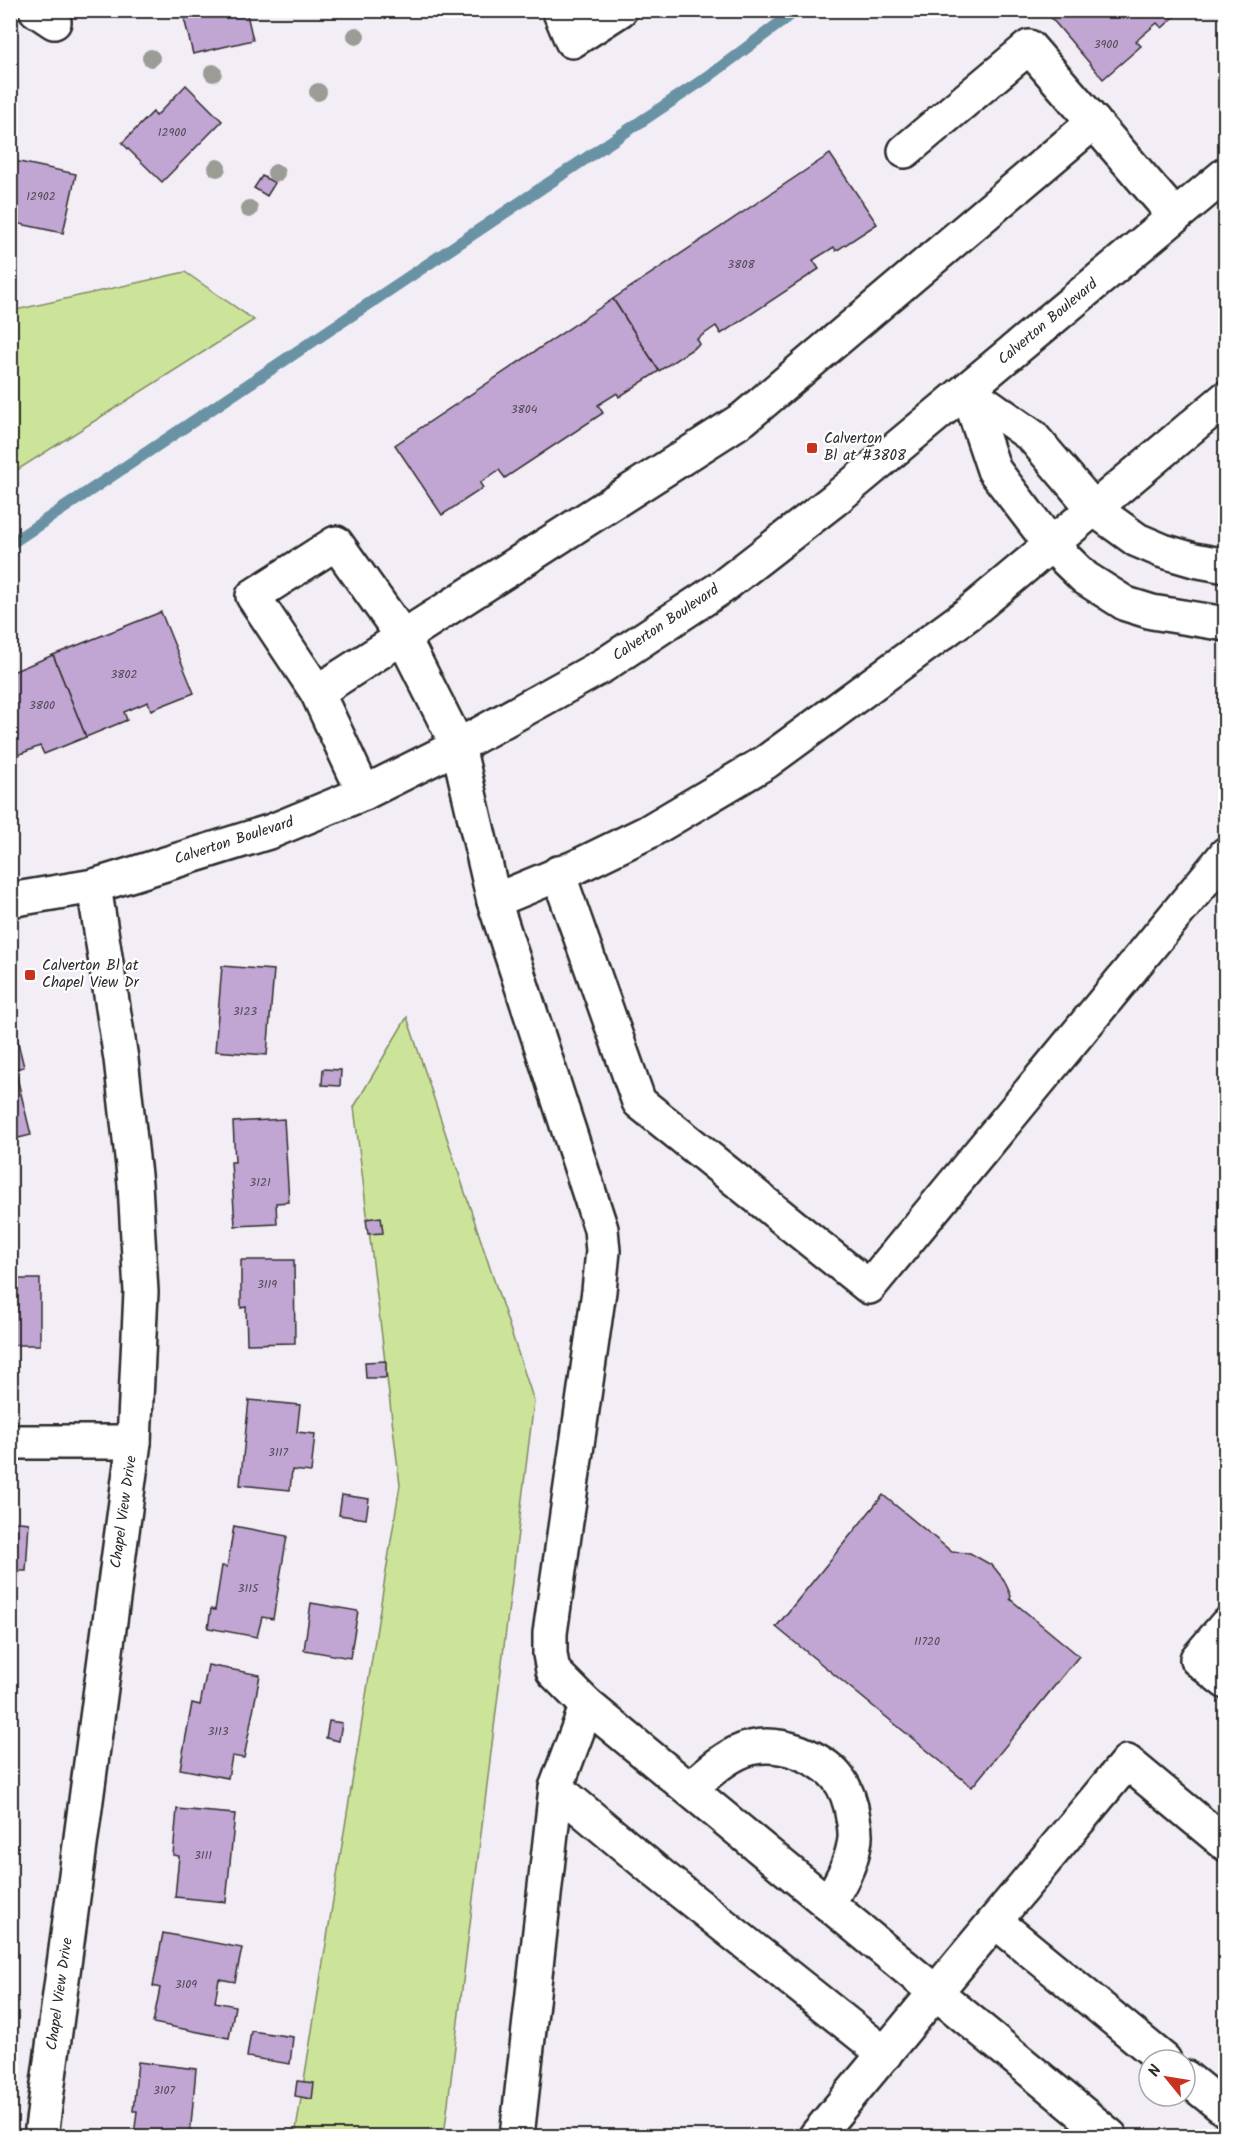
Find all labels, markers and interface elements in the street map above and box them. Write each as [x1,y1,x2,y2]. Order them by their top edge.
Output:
house number: 3900 [1094,35,1118,54]
house number: 12900 [158,123,186,142]
house number: 12902 [26,187,56,206]
house number: 3808 [727,255,755,274]
street label: Calverton Boulevard [993,273,1104,371]
house number: 3804 [511,400,538,419]
place label: Calverton Bl at #3808 [824,427,907,468]
marker: Calverton Bl at #3808 [805,441,819,455]
street label: Calverton Boulevard [608,578,725,668]
house number: 3802 [110,665,138,684]
house number: 3800 [29,696,55,715]
street label: Calverton Boulevard [171,810,297,872]
place label: Calverton Bl at Chapel View Dr [42,954,140,995]
marker: Calverton Bl at Chapel View Dr [23,968,37,982]
house number: 3123 [233,1002,257,1021]
house number: 3121 [249,1173,271,1192]
house number: 3119 [257,1275,277,1294]
house number: 3117 [268,1443,288,1462]
street label: Chapel View Drive [104,1454,144,1570]
house number: 3115 [238,1579,260,1598]
house number: 11720 [914,1632,940,1651]
house number: 3113 [207,1722,229,1741]
house number: 3111 [194,1846,212,1865]
street label: Chapel View Drive [40,1936,80,2052]
house number: 3109 [175,1975,197,1994]
north arrow [1137,2048,1197,2108]
text: N [1142,2061,1169,2082]
house number: 3107 [153,2081,176,2100]

